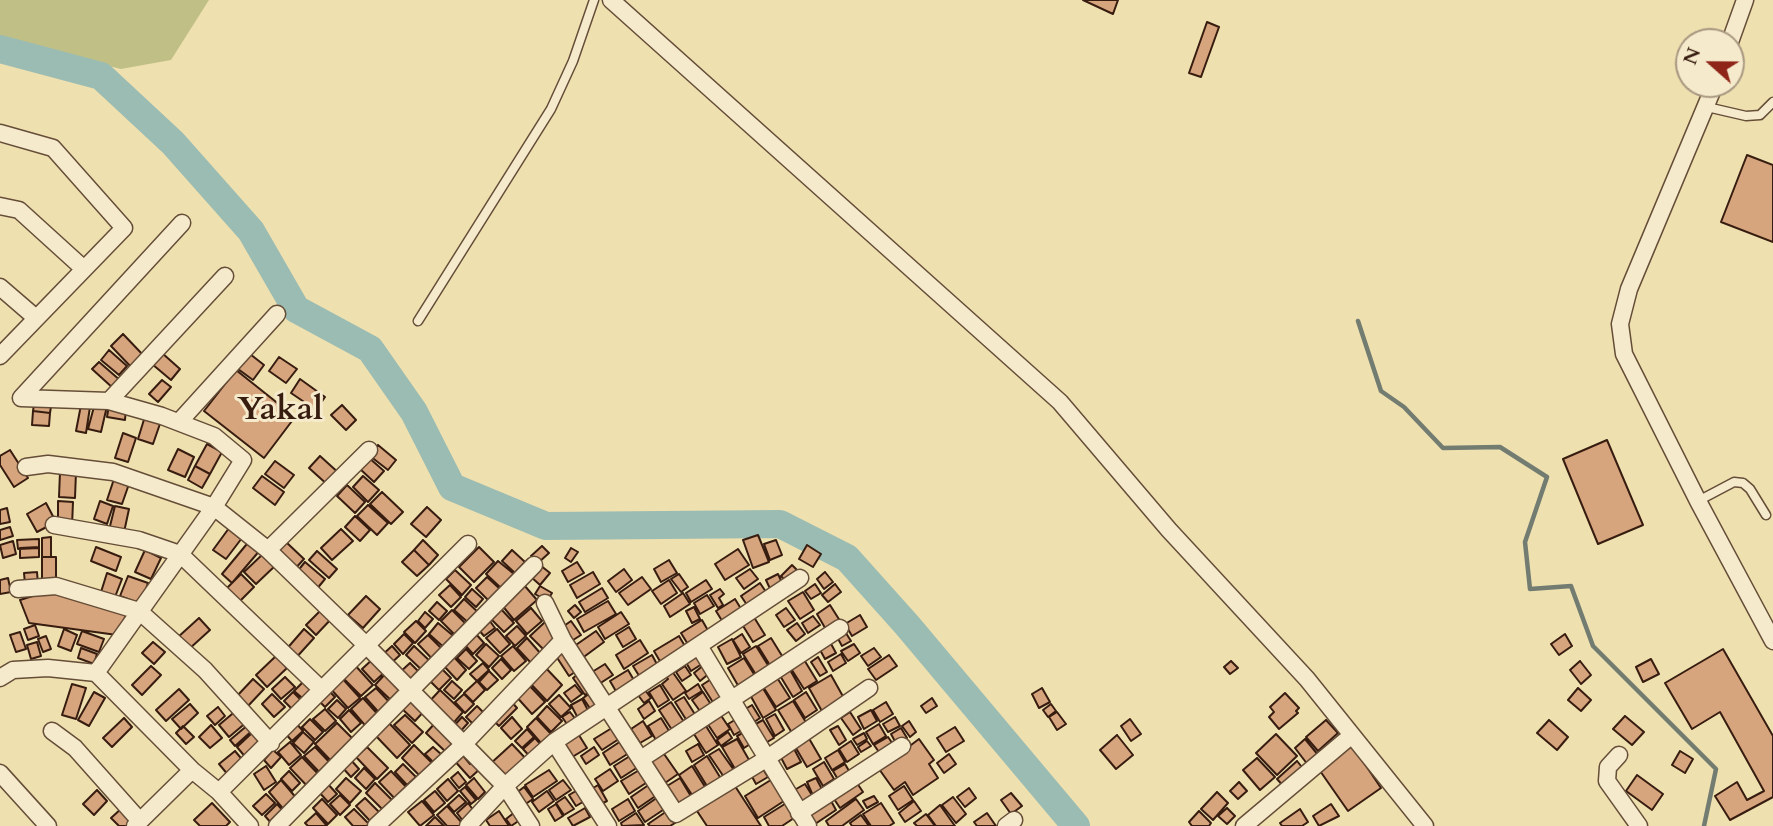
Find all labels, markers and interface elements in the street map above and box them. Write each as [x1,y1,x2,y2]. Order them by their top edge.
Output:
north arrow [1675,28,1745,98]
text: N [1677,44,1707,69]
district label: Yakal [237,391,323,431]

